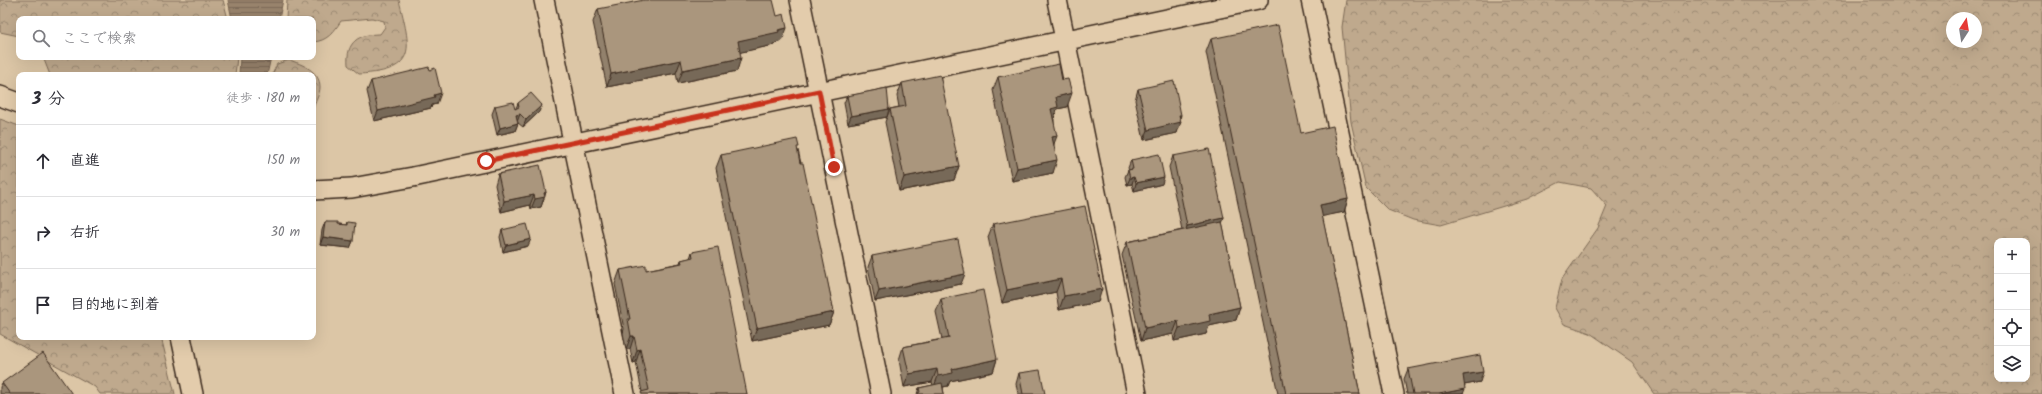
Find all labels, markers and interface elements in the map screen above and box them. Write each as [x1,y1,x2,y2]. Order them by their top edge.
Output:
north arrow [1946,12,1982,48]
search box [16,16,316,60]
icon: search [30,27,52,49]
text: ここで検索 [62,27,137,51]
text: 3 分 [32,86,65,113]
text: 徒歩 · 180 m [227,88,300,109]
text: 直進 [70,149,100,173]
icon: ahead [32,150,54,172]
text: 150 m [267,150,300,171]
route start [477,152,495,170]
route end [825,158,843,176]
text: 右折 [70,221,100,245]
icon: right [32,222,54,244]
text: 30 m [271,222,300,243]
map controls [1994,238,2030,382]
button: + [1994,238,2030,274]
button: − [1994,274,2030,310]
text: 目的地に到着 [70,293,160,317]
icon: arrive [32,294,54,316]
button: locate [1994,310,2030,346]
button: layers [1994,346,2030,382]

